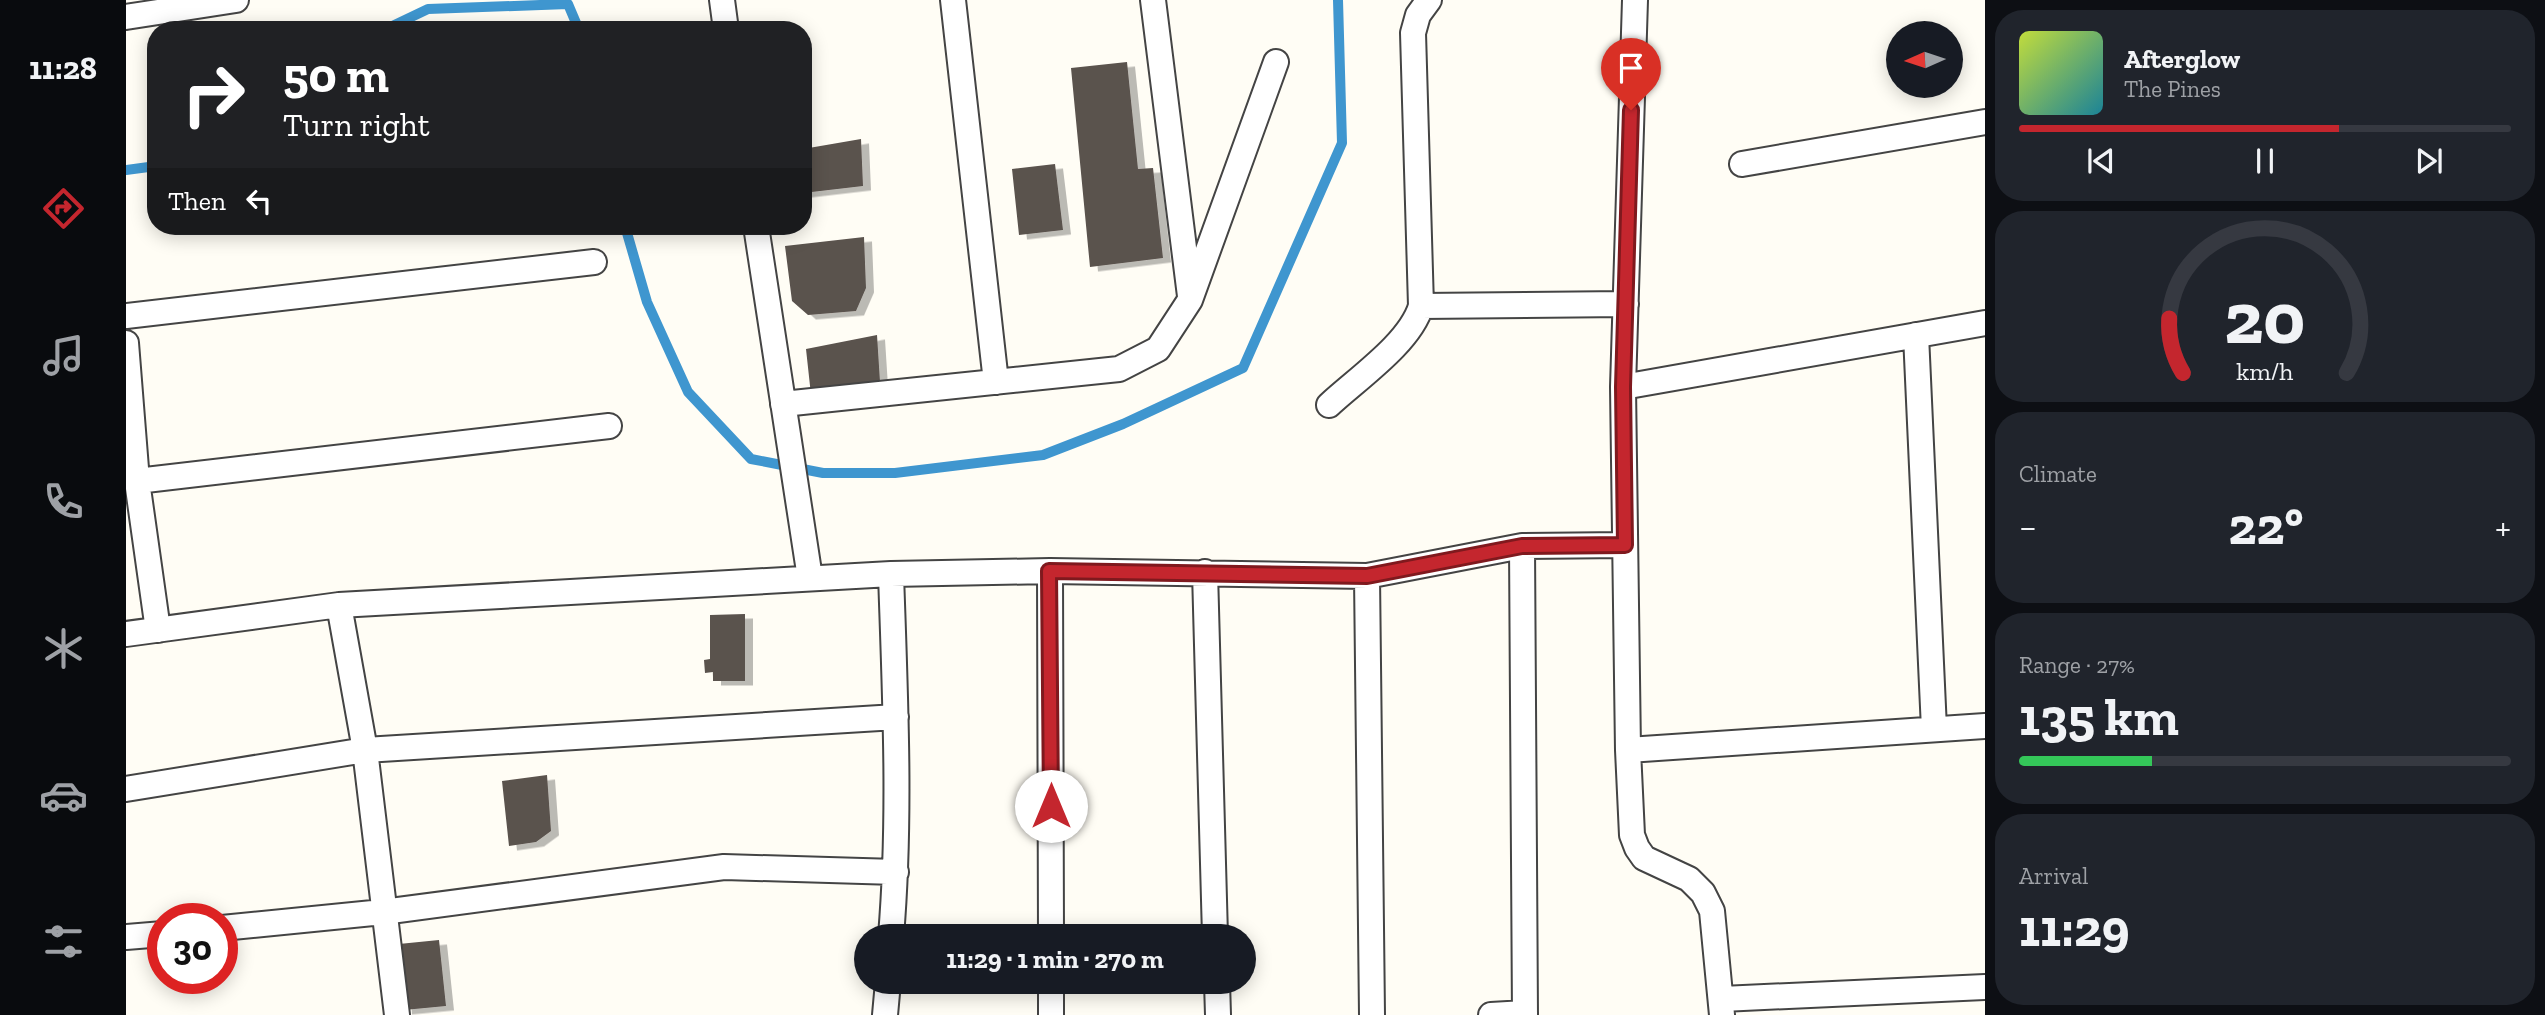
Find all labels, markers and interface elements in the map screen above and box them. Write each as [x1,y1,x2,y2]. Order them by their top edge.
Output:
north arrow [1886,21,1964,98]
map controls [1886,21,1963,98]
pin [1601,38,1661,110]
text: Afterglow [2124,43,2240,75]
text: 50 m [283,46,389,105]
text: 11:28 [29,49,97,87]
icon: right [168,49,259,140]
icon: arrive [1612,49,1650,87]
text: The Pines [2124,75,2221,103]
text: Turn right [283,106,430,144]
icon: previous [2082,142,2120,180]
icon: pause [2246,142,2284,180]
icon: next [2410,142,2448,180]
icon: left [240,182,278,220]
icon: directions [39,184,88,233]
text: Then [168,185,226,217]
text: 20 [2224,274,2306,362]
icon: music [39,331,88,380]
text: km/h [2236,355,2294,385]
text: Climate [2019,460,2097,488]
icon: phone [39,477,88,526]
text: 22° [2229,495,2303,557]
text: − [2019,504,2037,550]
text: + [2495,504,2511,550]
icon: climate [39,624,88,673]
text: Range · 27% [2019,651,2135,679]
text: 135 km [2019,686,2179,748]
position arrow [1014,769,1088,843]
icon: car [39,771,88,820]
text: Arrival [2019,862,2088,890]
text: 11:29 [2019,897,2130,959]
speed limit sign: 30 [147,903,238,994]
icon: filters [39,917,88,966]
text: 11:29 · 1 min · 270 m [946,943,1164,975]

